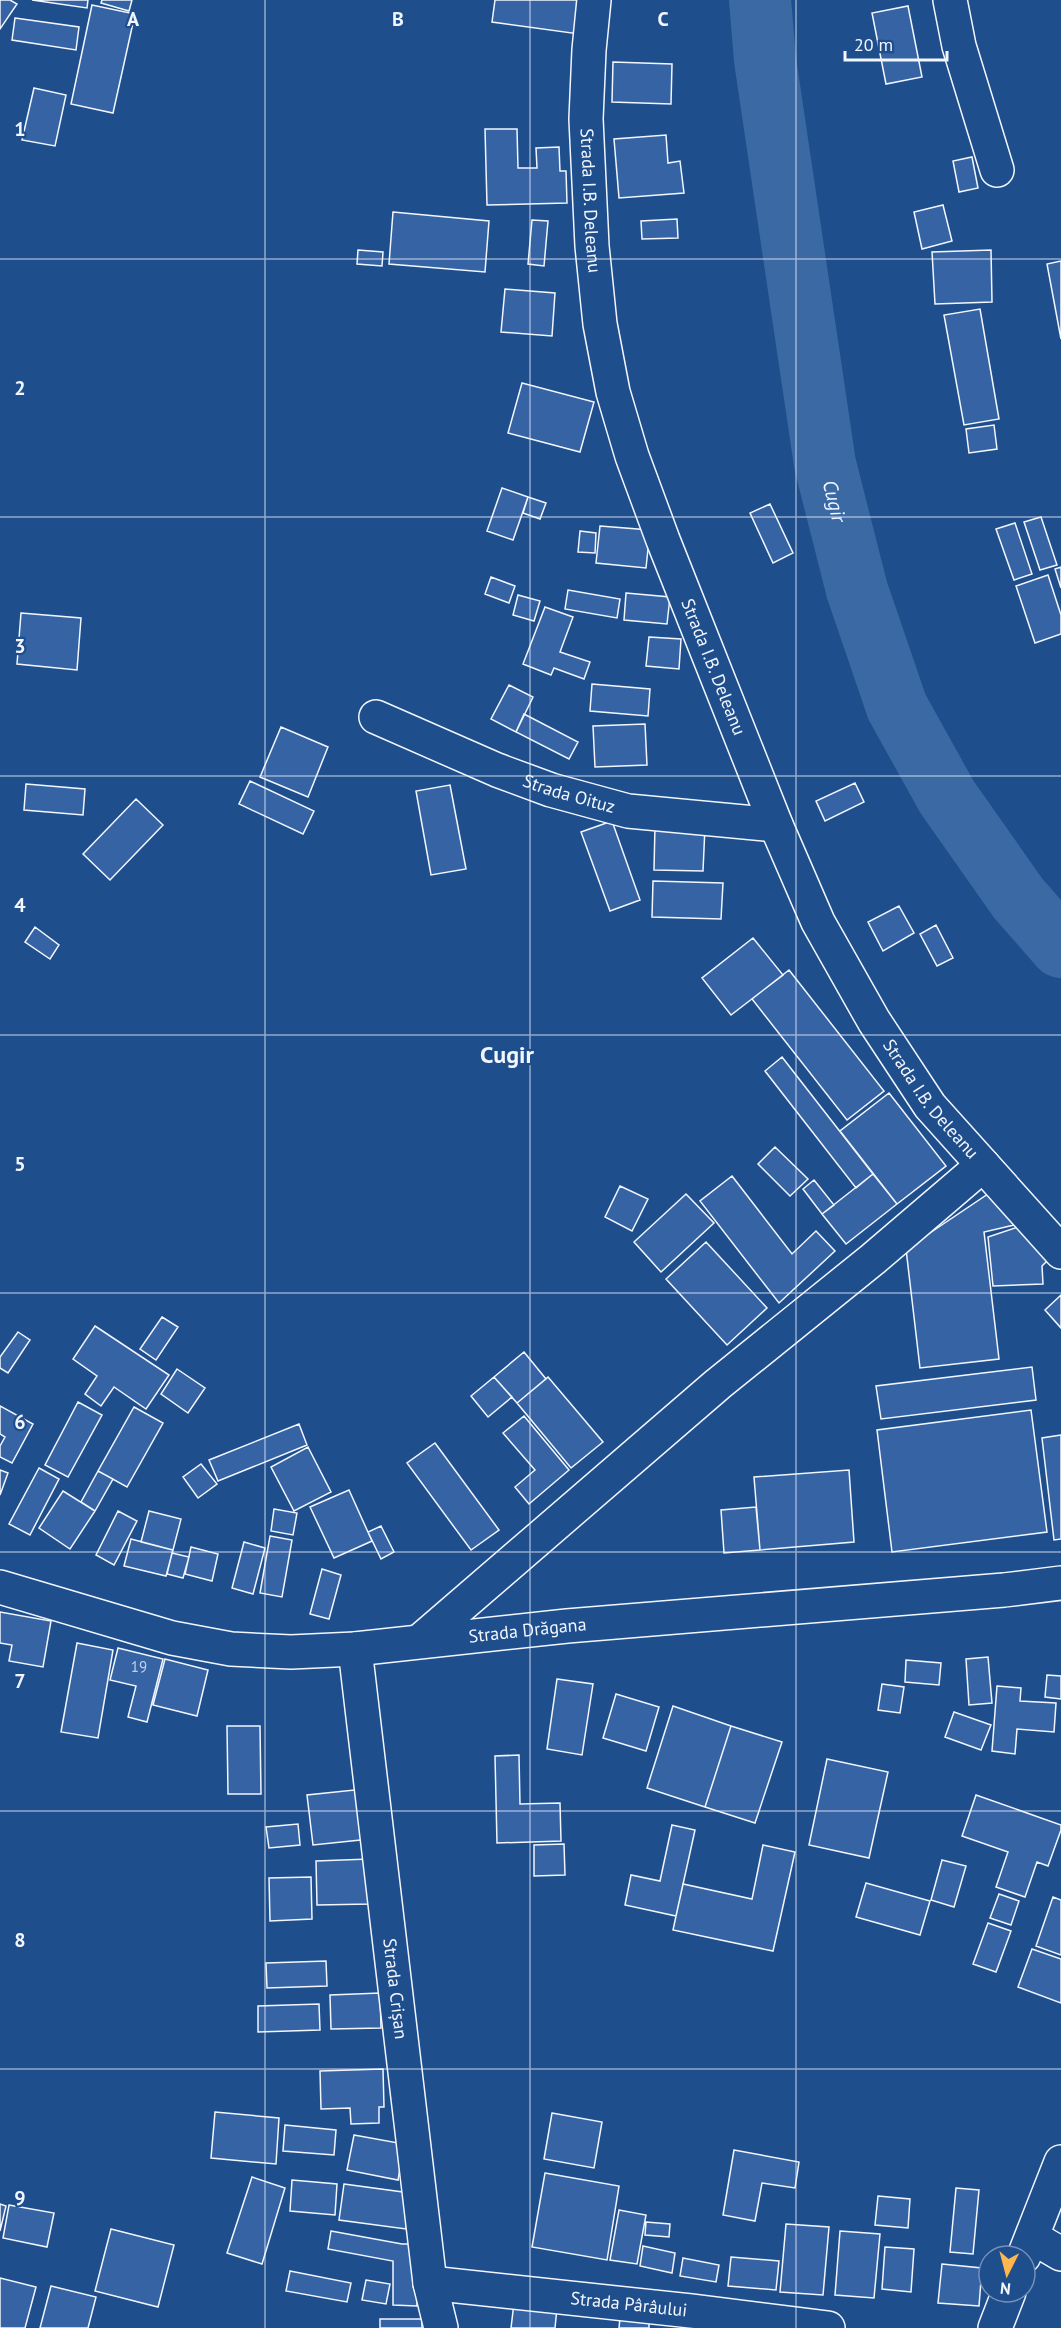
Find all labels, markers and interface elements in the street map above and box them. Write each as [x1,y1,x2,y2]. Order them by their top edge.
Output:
text: A [127,6,140,32]
text: B [392,6,404,32]
text: C [657,6,669,32]
scale bar [845,24,947,62]
text: 20 m [854,33,893,56]
text: 1 [14,116,26,142]
street label: Strada I.B. Deleanu [575,128,607,274]
text: 2 [14,375,26,401]
water label: Cugir [817,477,853,526]
street label: Strada I.B. Deleanu [676,595,751,738]
text: 3 [14,633,26,659]
street label: Strada Oituz [520,769,618,818]
text: 4 [14,892,26,918]
street label: Strada I.B. Deleanu [878,1035,984,1163]
district label: Cugir [480,1039,534,1070]
text: 5 [14,1151,26,1177]
text: 6 [14,1409,26,1435]
street label: Strada Drăgana [467,1612,587,1648]
house number: 19 [131,1657,147,1676]
text: 7 [14,1668,26,1694]
text: 8 [14,1927,26,1953]
street label: Strada Crișan [378,1937,413,2040]
text: 9 [14,2185,26,2211]
north arrow [977,2244,1037,2304]
text: N [999,2278,1012,2299]
street label: Strada Pârâului [569,2286,688,2322]

